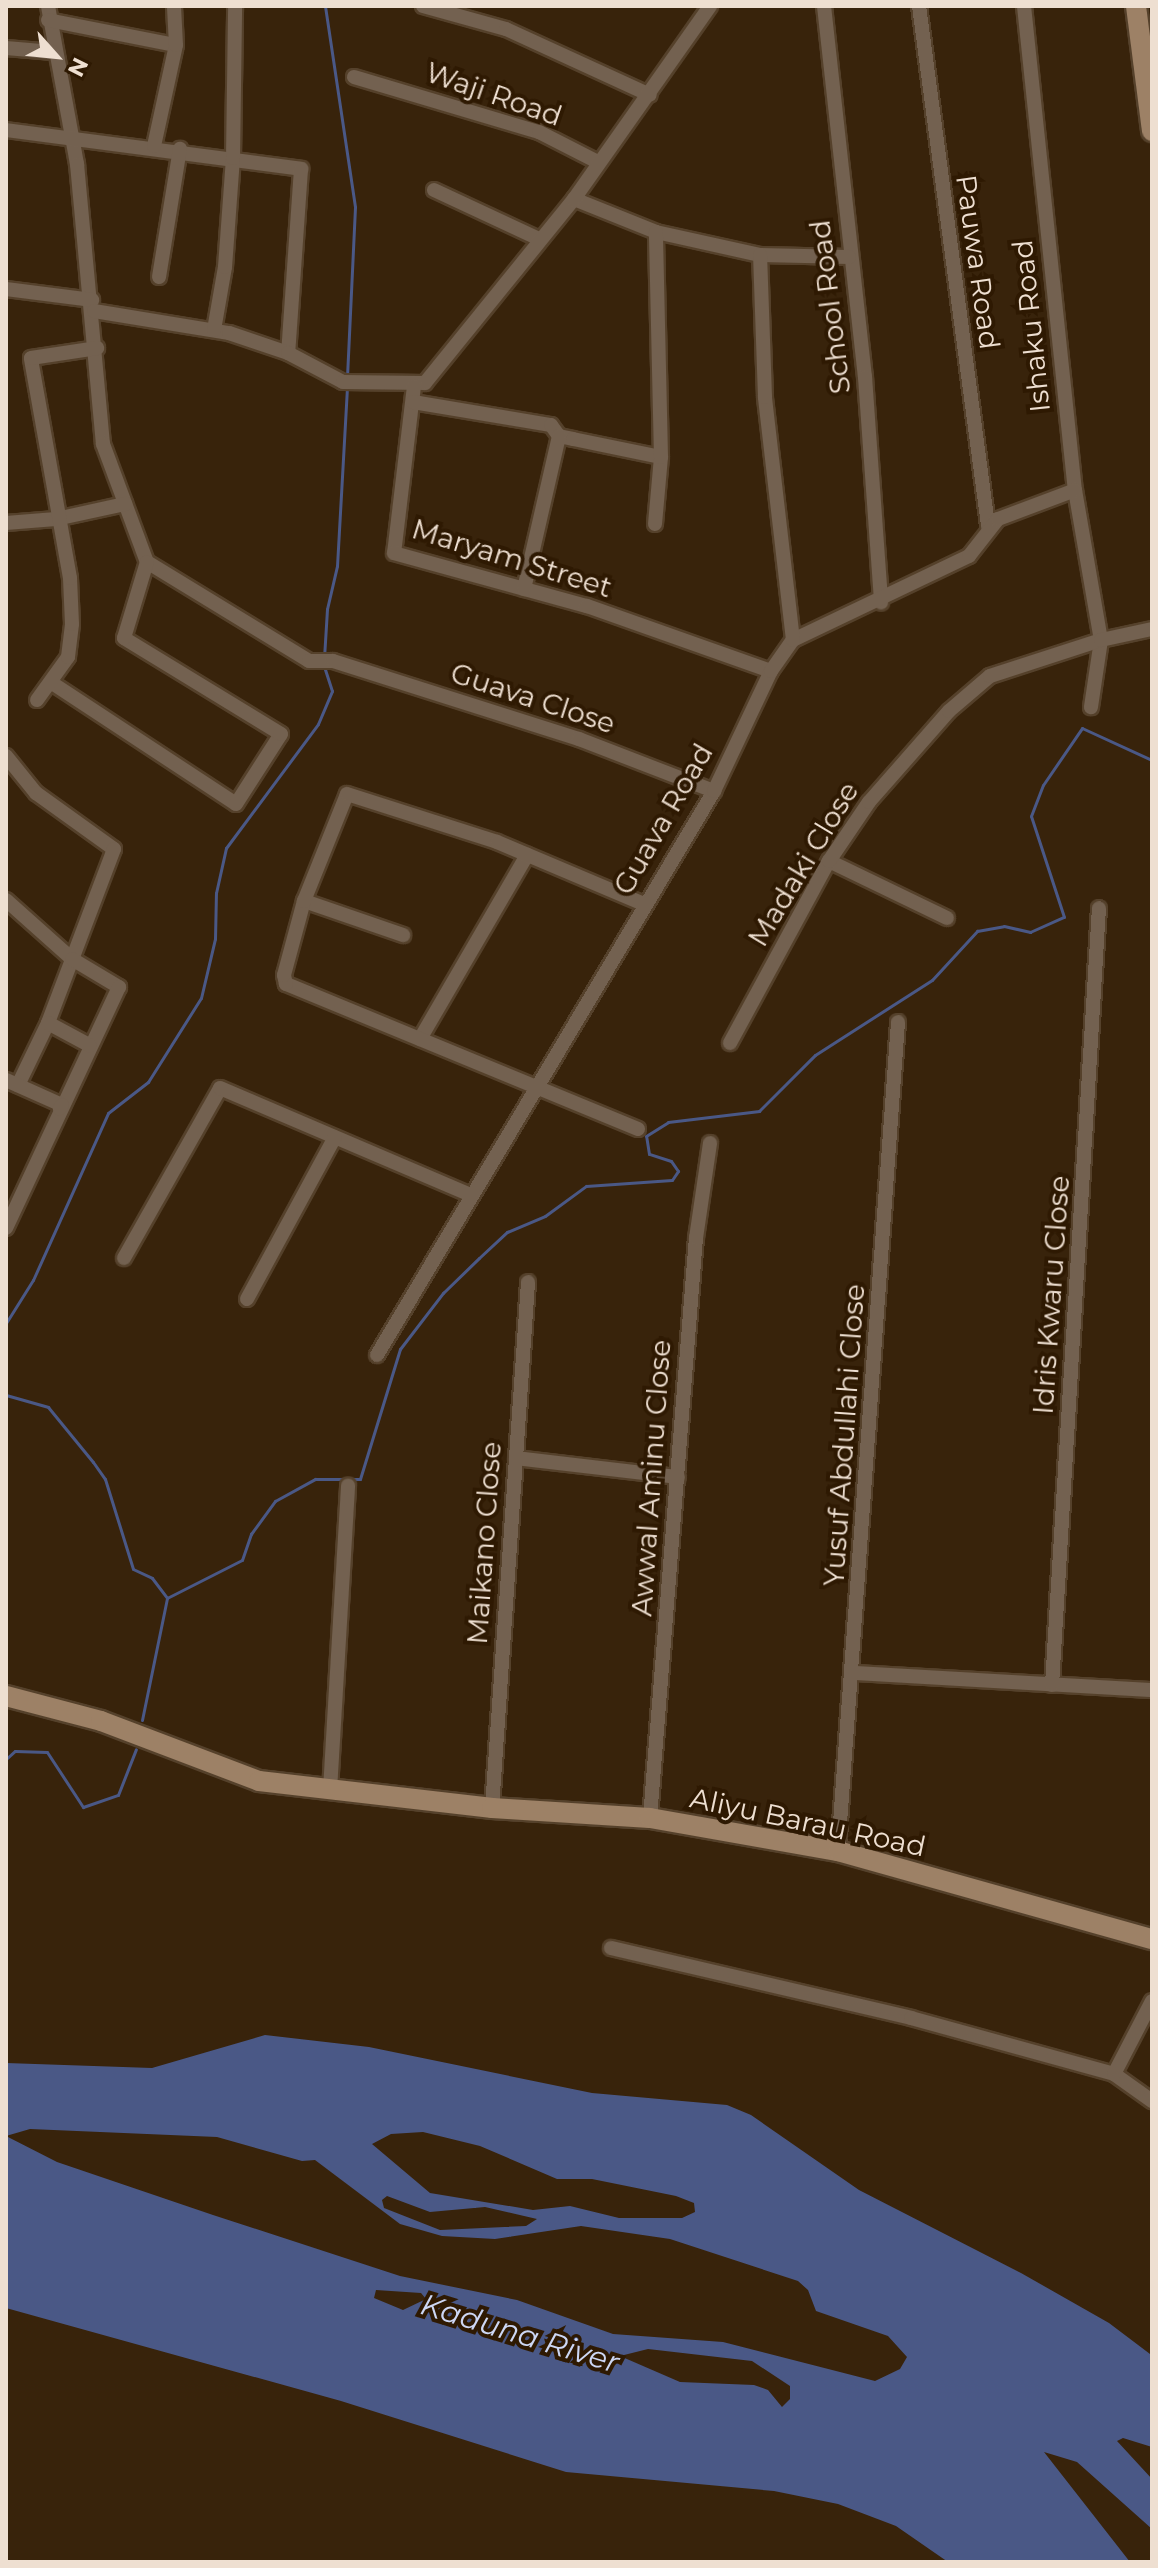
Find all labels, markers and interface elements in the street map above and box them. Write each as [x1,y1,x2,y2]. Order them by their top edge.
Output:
north arrow [16,16,96,96]
text: N [62,53,94,81]
street label: Waji Road [421,55,567,133]
street label: Pauwa Road [949,172,1007,352]
street label: School Road [803,218,857,396]
street label: Ishaku Road [1005,238,1057,414]
street label: Maryam Street [408,512,616,604]
street label: Guava Close [447,656,619,740]
street label: Guava Road [606,738,720,900]
street label: Madaki Close [741,776,865,952]
street label: Idris Kwaru Close [1026,1174,1076,1416]
street label: Yusuf Abdullahi Close [817,1283,871,1587]
street label: Awwal Aminu Close [625,1339,677,1617]
street label: Maikano Close [460,1441,508,1645]
street label: Aliyu Barau Road [687,1781,929,1863]
water label: Kaduna River [416,2287,624,2381]

